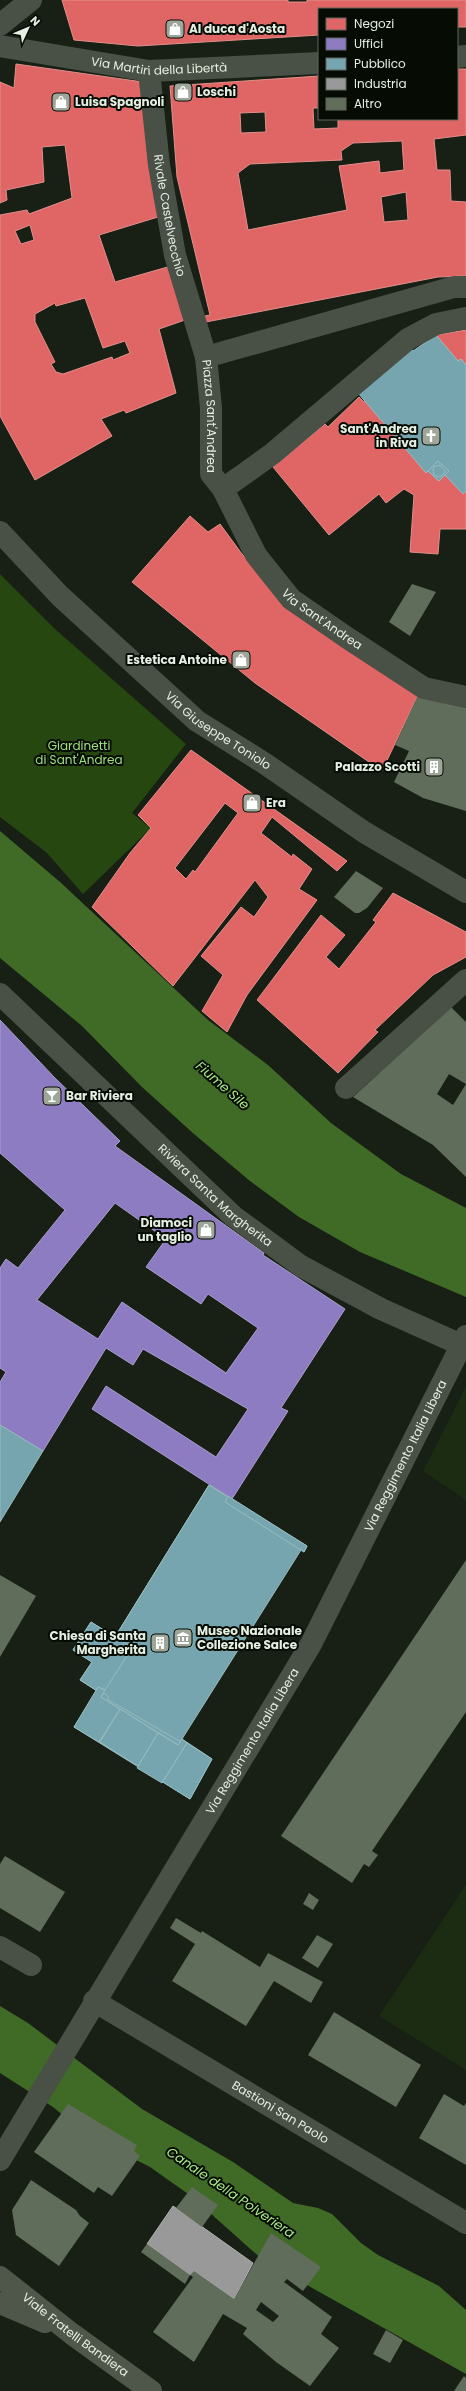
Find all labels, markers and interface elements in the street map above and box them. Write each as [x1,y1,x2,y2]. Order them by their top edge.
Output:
north arrow [8,8,48,48]
legend [318,8,458,120]
text: N [27,13,44,30]
text: Negozi [354,15,394,32]
shop icon: Al duca d'Aosta [164,18,186,40]
place label: Al duca d'Aosta [189,20,285,37]
text: Uffici [354,35,383,52]
street label: Via Martiri della Libertà [90,52,228,79]
text: Pubblico [354,55,406,72]
text: Industria [354,75,407,92]
shop icon: Loschi [172,81,194,103]
place label: Loschi [197,83,236,100]
shop icon: Luisa Spagnoli [50,91,72,113]
place label: Luisa Spagnoli [75,93,164,110]
text: Altro [354,95,382,112]
street label: Rivale Castelvecchio [150,153,190,279]
street label: Piazza Sant'Andrea [198,359,220,473]
place label: Sant'Andrea in Riva [340,420,417,451]
church icon: Sant'Andrea in Riva [420,425,442,447]
street label: Via Sant'Andrea [278,585,366,653]
shop icon: Estetica Antoine [230,649,252,671]
place label: Estetica Antoine [127,651,228,668]
street label: Via Giuseppe Toniolo [162,687,275,774]
park label: Giardinetti di Sant'Andrea [35,737,123,768]
building icon: Palazzo Scotti [423,756,445,778]
place label: Palazzo Scotti [335,758,420,775]
shop icon: Era [241,792,263,814]
place label: Era [266,794,286,811]
water label: Fiume Sile [192,1057,254,1114]
bar icon: Bar Riviera [41,1085,63,1107]
place label: Bar Riviera [66,1087,133,1104]
street label: Riviera Santa Margherita [155,1140,276,1250]
place label: Diamoci un taglio [137,1214,192,1245]
shop icon: Diamoci un taglio [195,1219,217,1241]
street label: Via Reggimento Italia Libera [360,1377,451,1535]
place label: Museo Nazionale Collezione Salce [197,1622,302,1653]
place label: Chiesa di Santa Margherita [50,1627,146,1658]
museum icon: Museo Nazionale Collezione Salce [172,1627,194,1649]
building icon: Chiesa di Santa Margherita [149,1632,171,1654]
street label: Via Reggimento Italia Libera [201,1665,303,1817]
street label: Bastioni San Paolo [229,2076,332,2147]
water label: Canale della Polveriera [163,2142,299,2243]
street label: Viale Fratelli Bandiera [19,2289,132,2380]

